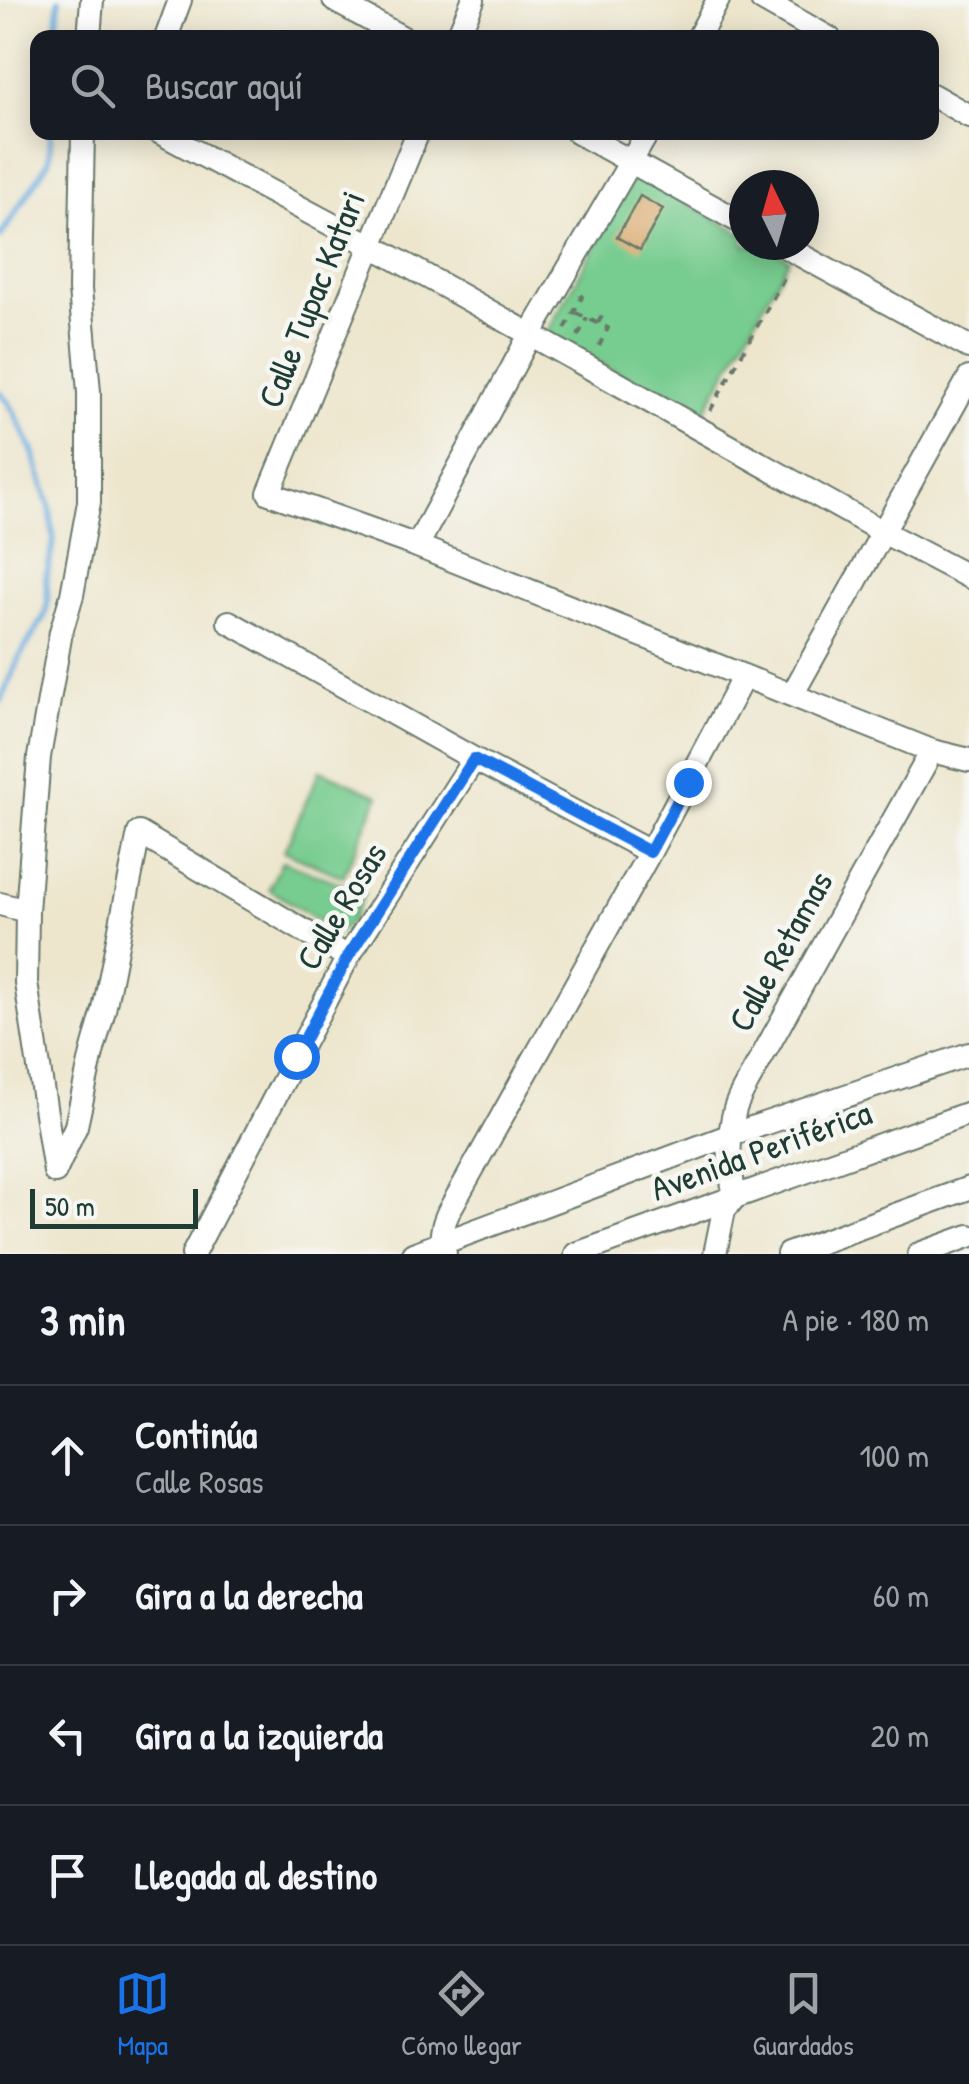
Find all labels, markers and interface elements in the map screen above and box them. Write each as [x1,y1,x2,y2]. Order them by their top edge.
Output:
search box [30,30,939,140]
icon: search [65,58,120,113]
text: Buscar aquí [145,59,303,111]
north arrow [729,170,819,260]
street label: Calle Tupac Katari [246,184,376,414]
route end [666,760,712,806]
street label: Calle Rosas [285,834,397,978]
street label: Calle Retamas [717,862,843,1040]
route start [274,1034,320,1080]
street label: Avenida Periférica [644,1088,878,1212]
scale bar [30,1184,198,1228]
text: 50 m [45,1187,95,1225]
text: 3 min [40,1291,125,1348]
text: A pie · 180 m [782,1298,929,1341]
text: Continúa [135,1408,257,1460]
icon: ahead [40,1428,95,1483]
text: 100 m [860,1434,929,1477]
text: Calle Rosas [135,1460,264,1503]
icon: right [40,1568,95,1623]
text: Gira a la derecha [135,1569,363,1621]
text: 60 m [873,1574,929,1617]
icon: left [40,1708,95,1763]
text: Gira a la izquierda [135,1709,383,1761]
text: 20 m [871,1714,929,1757]
icon: arrive [40,1848,95,1903]
text: Llegada al destino [135,1849,377,1901]
tab: Mapa [115,1966,170,2064]
tab: Cómo llegar [401,1966,522,2064]
tab: Guardados [752,1966,854,2064]

